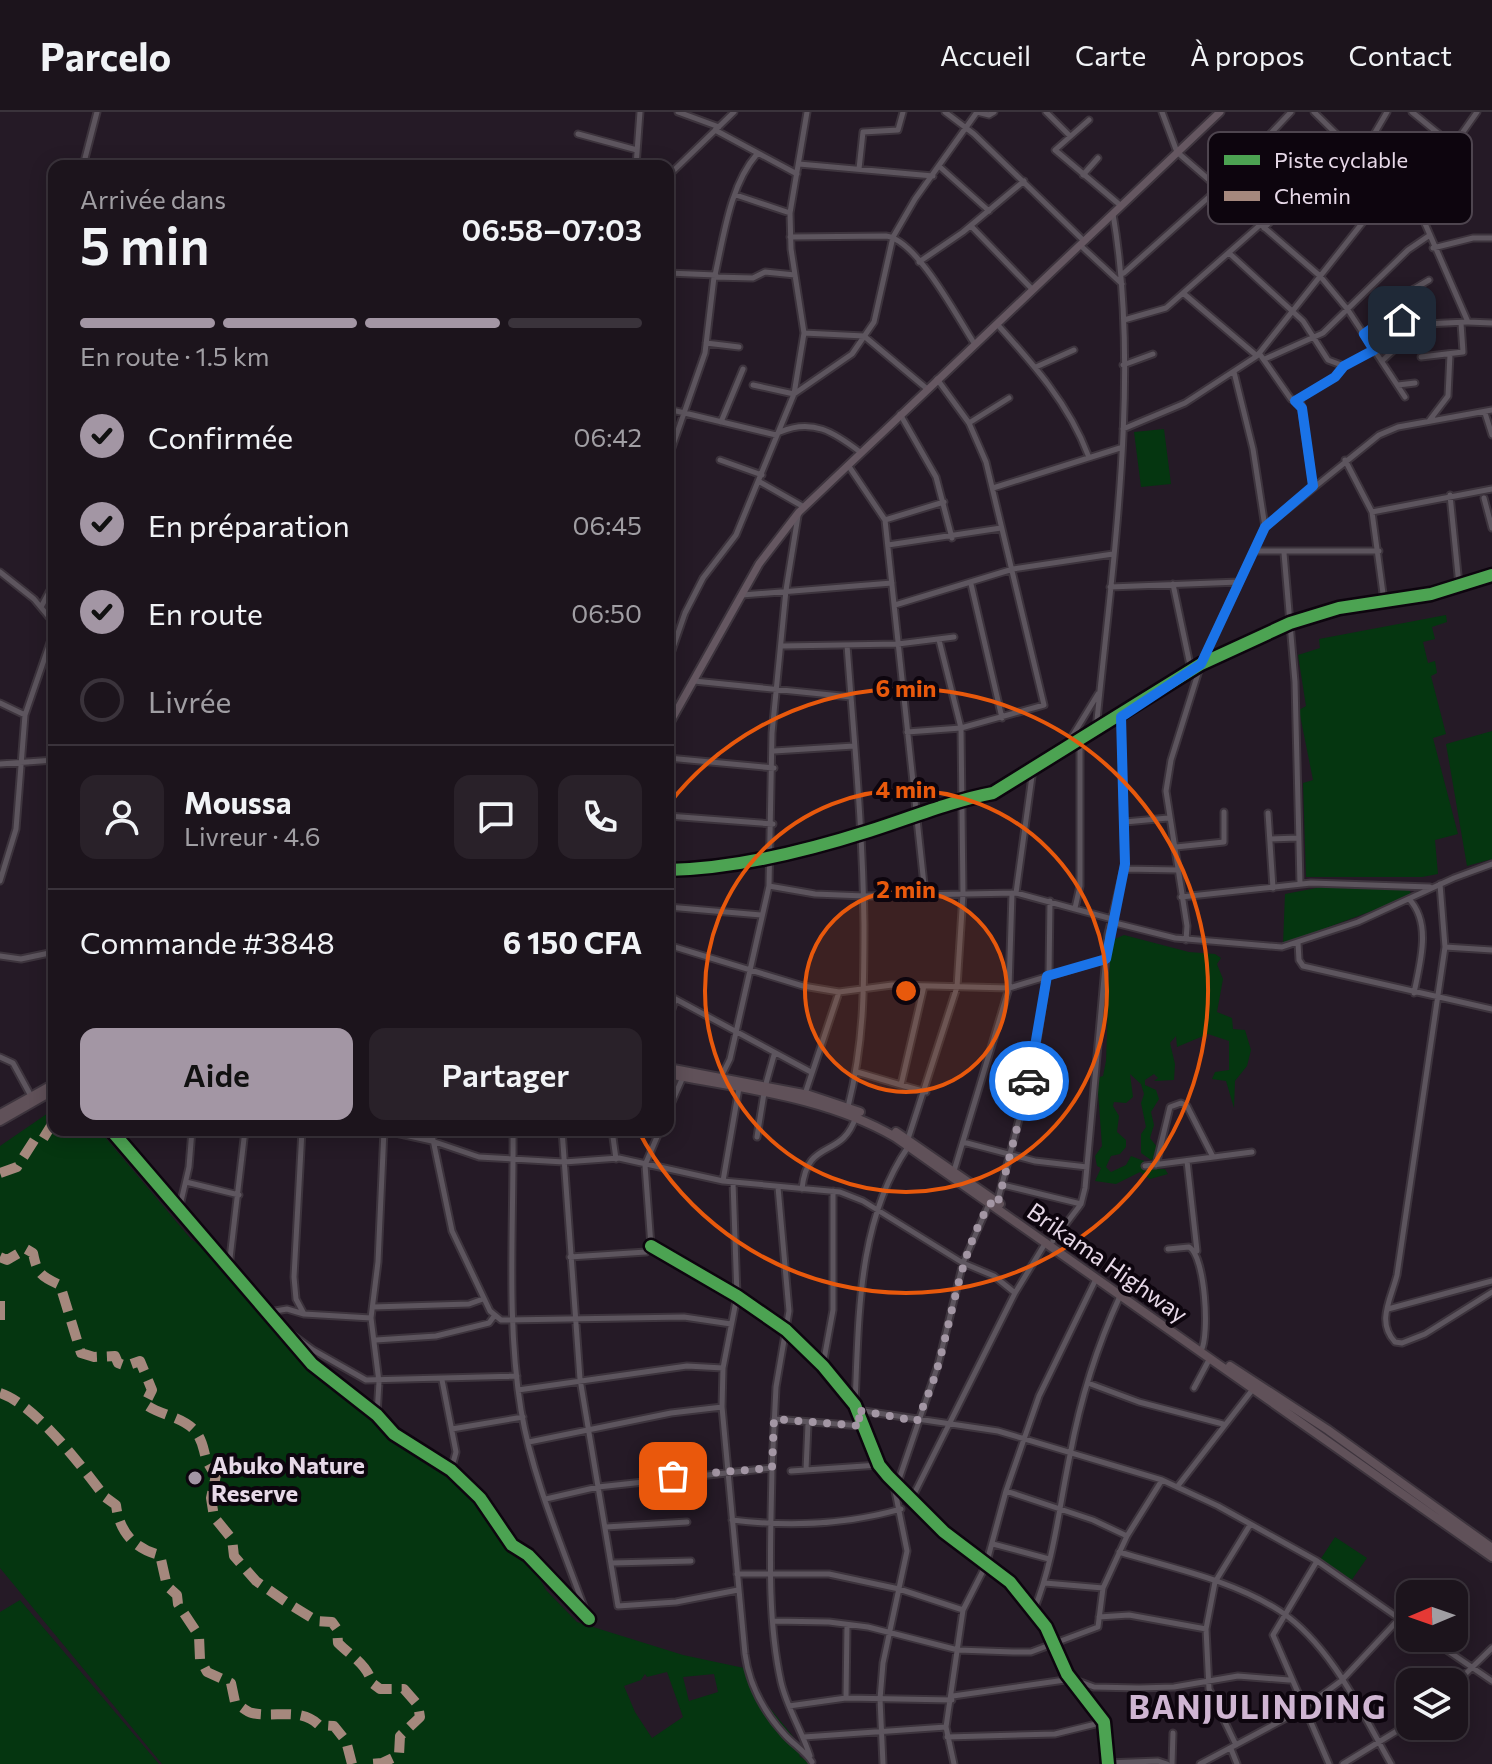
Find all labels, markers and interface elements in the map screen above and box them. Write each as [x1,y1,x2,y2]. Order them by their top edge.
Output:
text: Parcelo [40,32,171,79]
text: Accueil [940,38,1031,72]
text: Carte [1075,38,1146,72]
text: À propos [1190,38,1305,72]
text: Contact [1349,38,1452,72]
legend [1208,132,1472,224]
text: Piste cyclable [1274,146,1408,173]
text: Chemin [1274,182,1351,209]
text: Arrivée dans [80,183,226,214]
text: 06:58–07:03 [462,210,642,247]
text: 5 min [80,212,210,276]
pin [1368,286,1436,354]
icon: home [1380,298,1424,342]
text: En route · 1.5 km [80,340,270,371]
icon: check [80,414,124,458]
text: Confirmée [148,418,293,455]
text: 06:42 [573,421,642,452]
icon: check [80,502,124,546]
text: En préparation [148,506,350,543]
text: 06:45 [573,509,642,540]
icon: check [80,590,124,634]
text: En route [148,594,263,631]
text: 06:50 [571,597,642,628]
text: 6 min [876,673,936,702]
text: Livrée [148,682,231,719]
text: 4 min [876,774,936,803]
button: person [80,775,164,859]
button: chat [454,775,538,859]
button: phone [558,775,642,859]
text: Moussa [184,783,291,820]
text: Livreur · 4.6 [184,820,320,851]
text: 2 min [876,874,936,903]
text: Commande #3848 [80,923,335,960]
text: 6 150 CFA [503,923,642,960]
centre of rings [892,977,920,1005]
button: Aide [80,1028,353,1120]
button: Partager [369,1028,642,1120]
courier [989,1041,1069,1121]
icon: car [1007,1059,1051,1103]
street label: Brikama Highway [1022,1196,1194,1328]
pin [639,1442,707,1510]
place label: Abuko Nature Reserve [211,1450,365,1507]
icon: bag [651,1454,695,1498]
marker: Abuko Nature Reserve [186,1469,204,1487]
north arrow [1396,1580,1468,1652]
map controls [1396,1580,1468,1740]
button: layers [1396,1668,1468,1740]
district label: BANJULINDING [1128,1686,1388,1726]

